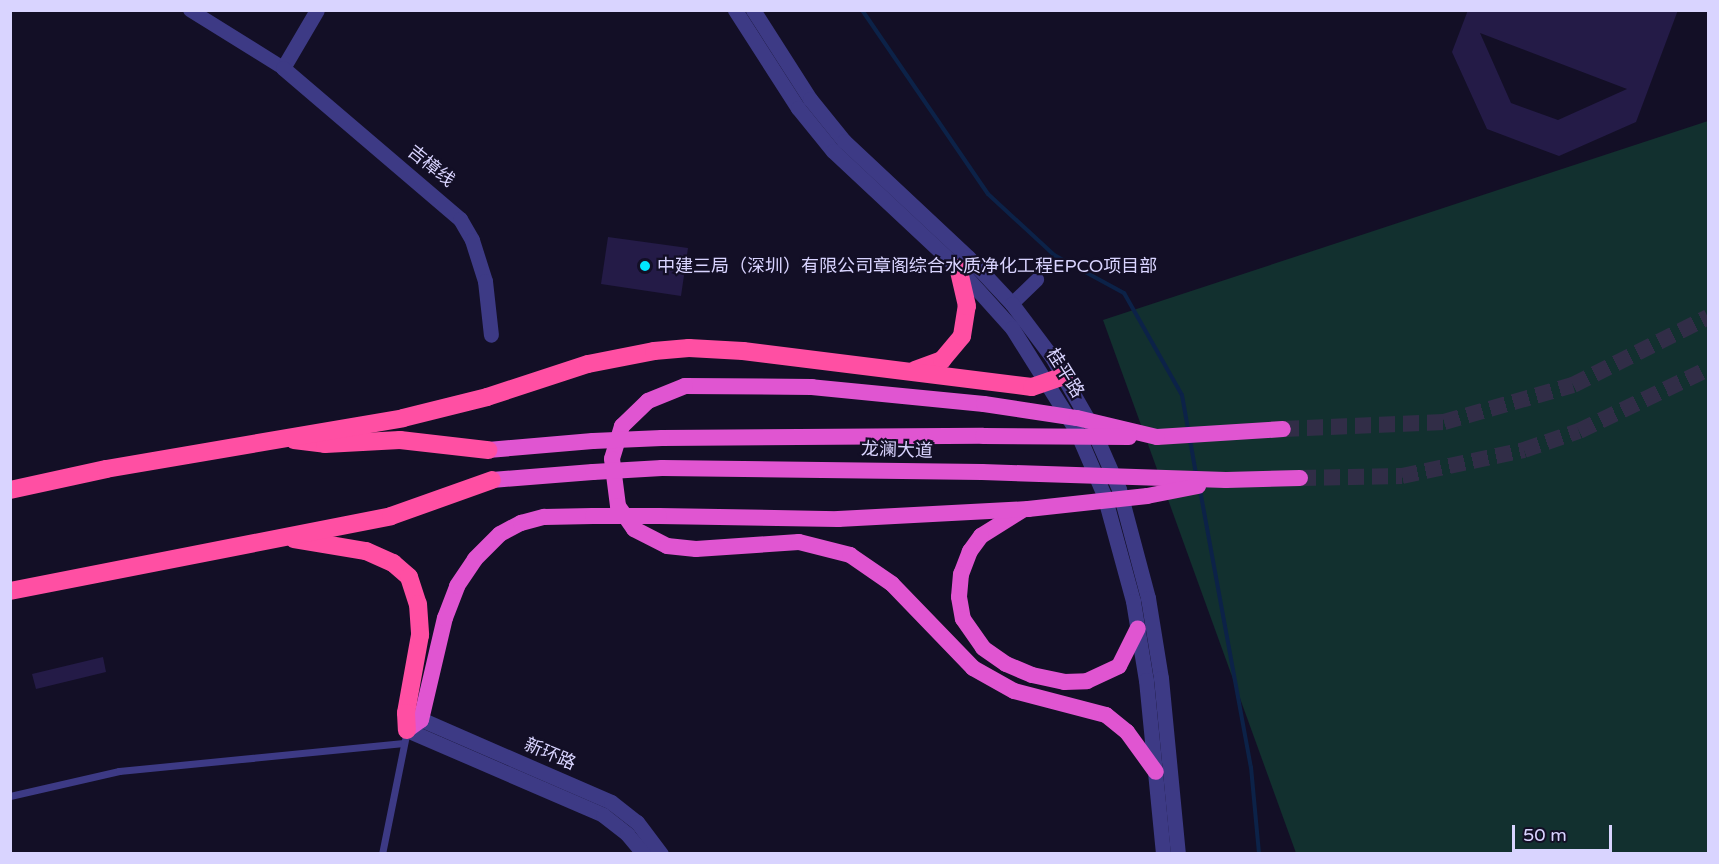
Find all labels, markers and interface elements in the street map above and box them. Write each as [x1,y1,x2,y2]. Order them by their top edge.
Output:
street label: 吉樟线 [403,141,459,191]
place label: 中建三局（深圳）有限公司章阁综合水质净化工程EPCO项目部 [657,255,1157,277]
marker: 中建三局（深圳）有限公司章阁综合水质净化工程EPCO项目部 [638,259,652,273]
street label: 桂平路 [1042,344,1088,402]
street label: 龙澜大道 [861,438,933,462]
street label: 新环路 [521,734,579,774]
scale bar [1515,813,1616,851]
text: 50 m [1523,824,1567,846]

